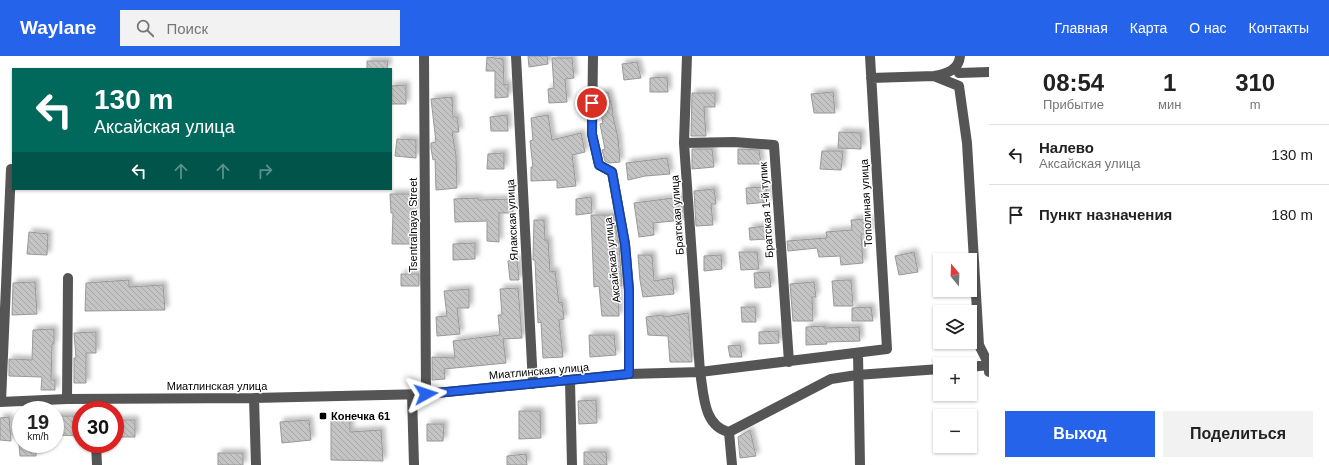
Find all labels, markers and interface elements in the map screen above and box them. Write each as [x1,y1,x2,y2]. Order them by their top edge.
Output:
search box [120,10,400,46]
text: Waylane [20,17,96,38]
icon: search [134,17,156,39]
text: Поиск [166,20,208,37]
text: Главная [1054,20,1108,36]
text: Карта [1130,20,1167,36]
text: О нас [1189,20,1227,36]
text: Контакты [1249,20,1309,36]
text: 08:54 [1043,69,1104,96]
text: 1 [1163,69,1176,96]
text: 310 [1235,69,1275,96]
icon: left [28,84,80,136]
text: 130 m [94,84,173,115]
pin [575,86,609,120]
icon: arrive [581,92,603,114]
text: Прибытие [1043,97,1104,112]
text: мин [1158,97,1181,112]
text: m [1250,97,1261,112]
text: Аксайская улица [94,117,235,137]
text: Налево [1039,139,1094,156]
icon: left [1005,144,1027,166]
text: 130 m [1271,146,1313,163]
text: Аксайская улица [1039,156,1141,171]
street label: Тополиная улица [858,158,874,247]
icon: left [128,160,150,182]
icon: ahead [170,160,192,182]
icon: ahead [212,160,234,182]
icon: right [254,160,276,182]
street label: Братская 1-й тупик [757,161,775,258]
street label: Братская улица [668,174,686,255]
street label: Tsentralnaya Street [407,178,419,272]
street label: Ялакская улица [504,178,520,261]
icon: arrive [1005,204,1027,226]
text: Пункт назначения [1039,206,1172,223]
text: 180 m [1271,206,1313,223]
street label: Аксайская улица [601,216,622,303]
north arrow [933,253,977,297]
map controls [933,253,977,453]
button: layers [933,305,977,349]
button: + [933,357,977,401]
street label: Миатлинская улица [488,361,590,381]
position arrow [405,373,447,415]
street label: Миатлинская улица [167,380,268,392]
speed limit sign: 30 [72,401,124,453]
button: − [933,409,977,453]
place label: Конечка 61 [331,410,390,422]
text: 19 [27,411,49,433]
marker: Конечка 61 [318,411,328,421]
button: Выход [1005,411,1155,457]
button: Поделиться [1163,411,1313,457]
text: km/h [27,431,49,442]

